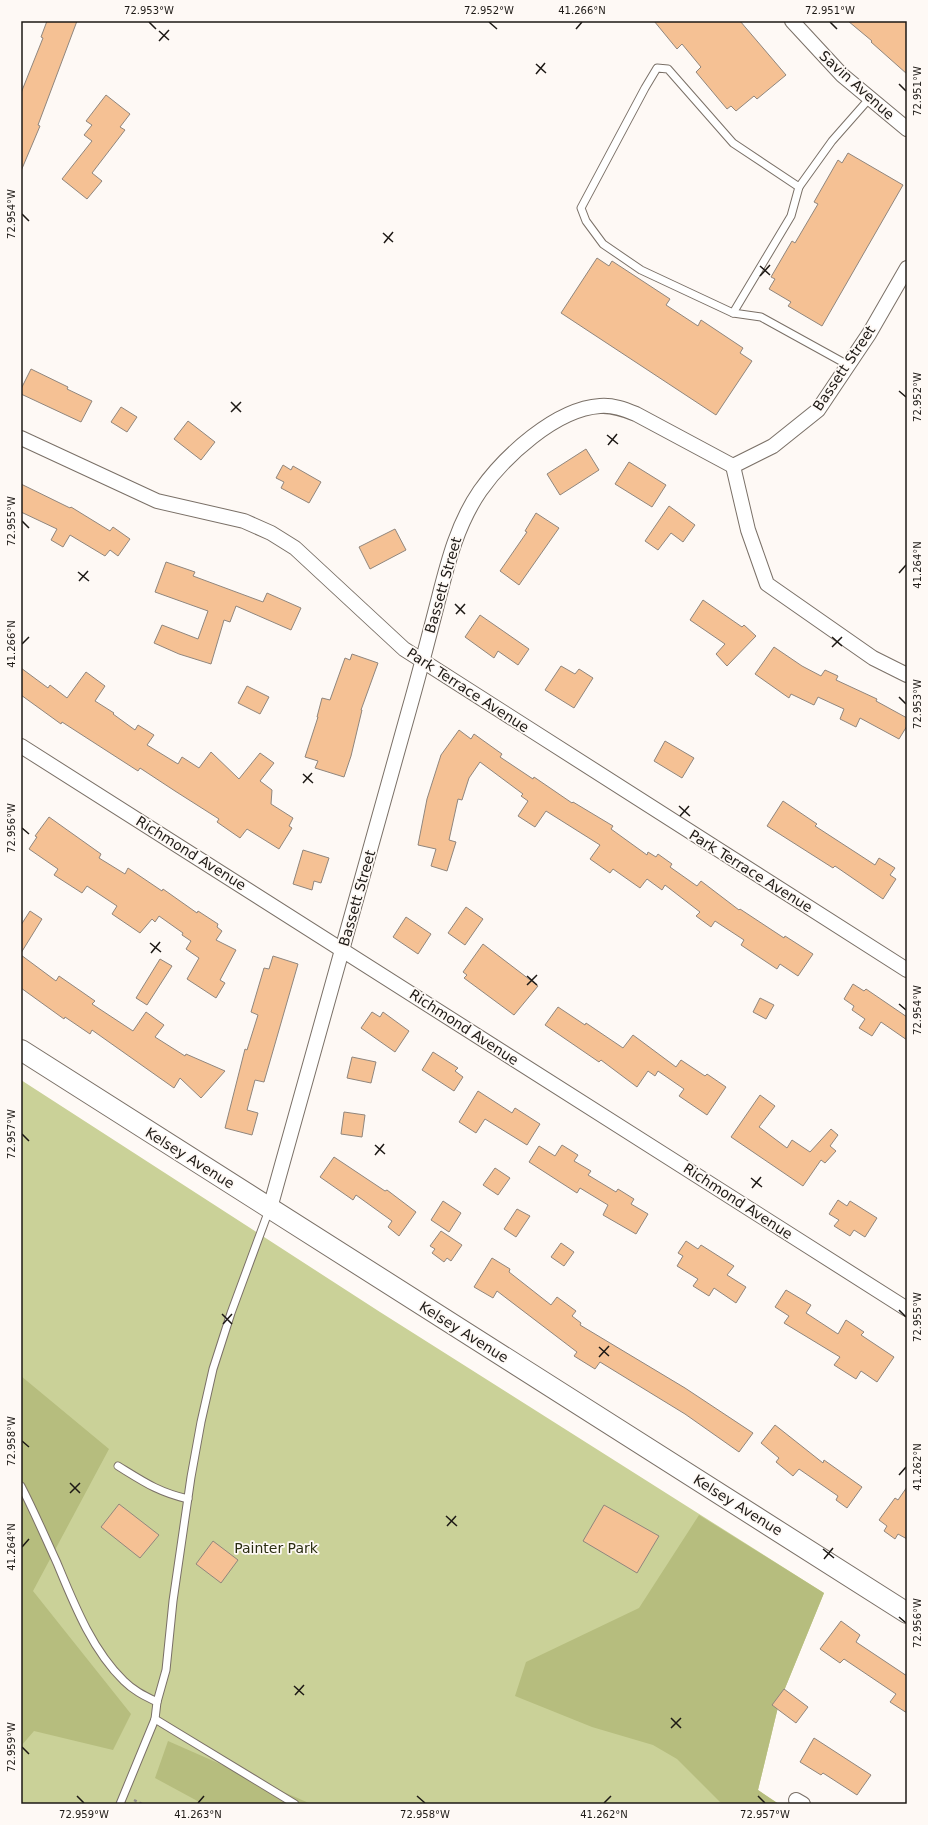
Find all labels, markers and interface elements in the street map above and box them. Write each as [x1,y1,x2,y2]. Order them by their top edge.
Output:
text: 72.953°W [124,5,174,16]
text: 72.952°W [464,5,514,16]
text: 41.266°N [558,5,606,16]
text: 72.951°W [805,5,855,16]
street label: Savin Avenue [816,47,898,123]
text: 72.951°W [912,66,923,116]
text: 72.954°W [6,189,17,239]
street label: Bassett Street [810,322,879,414]
text: 72.952°W [912,372,923,422]
text: 72.955°W [6,496,17,546]
street label: Bassett Street [422,535,465,635]
text: 41.264°N [912,541,923,589]
text: 41.266°N [6,620,17,668]
street label: Park Terrace Avenue [404,645,532,735]
text: 72.953°W [912,679,923,729]
text: 72.956°W [6,803,17,853]
street label: Richmond Avenue [133,813,249,893]
street label: Park Terrace Avenue [686,827,816,915]
street label: Bassett Street [336,848,379,948]
text: 72.954°W [912,985,923,1035]
street label: Richmond Avenue [407,986,521,1068]
text: 72.957°W [6,1109,17,1159]
street label: Kelsey Avenue [143,1124,237,1192]
street label: Richmond Avenue [681,1160,795,1242]
text: 72.955°W [912,1292,923,1342]
street label: Kelsey Avenue [417,1298,511,1366]
text: 72.958°W [6,1416,17,1466]
text: 41.262°N [912,1443,923,1491]
street label: Kelsey Avenue [691,1471,785,1539]
text: 41.264°N [6,1523,17,1571]
park label: Painter Park [234,1540,319,1556]
text: 72.956°W [912,1598,923,1648]
text: 72.959°W [6,1722,17,1772]
text: 72.959°W [59,1809,109,1820]
text: 41.263°N [174,1809,222,1820]
text: 72.958°W [400,1809,450,1820]
text: 41.262°N [580,1809,628,1820]
text: 72.957°W [740,1809,790,1820]

